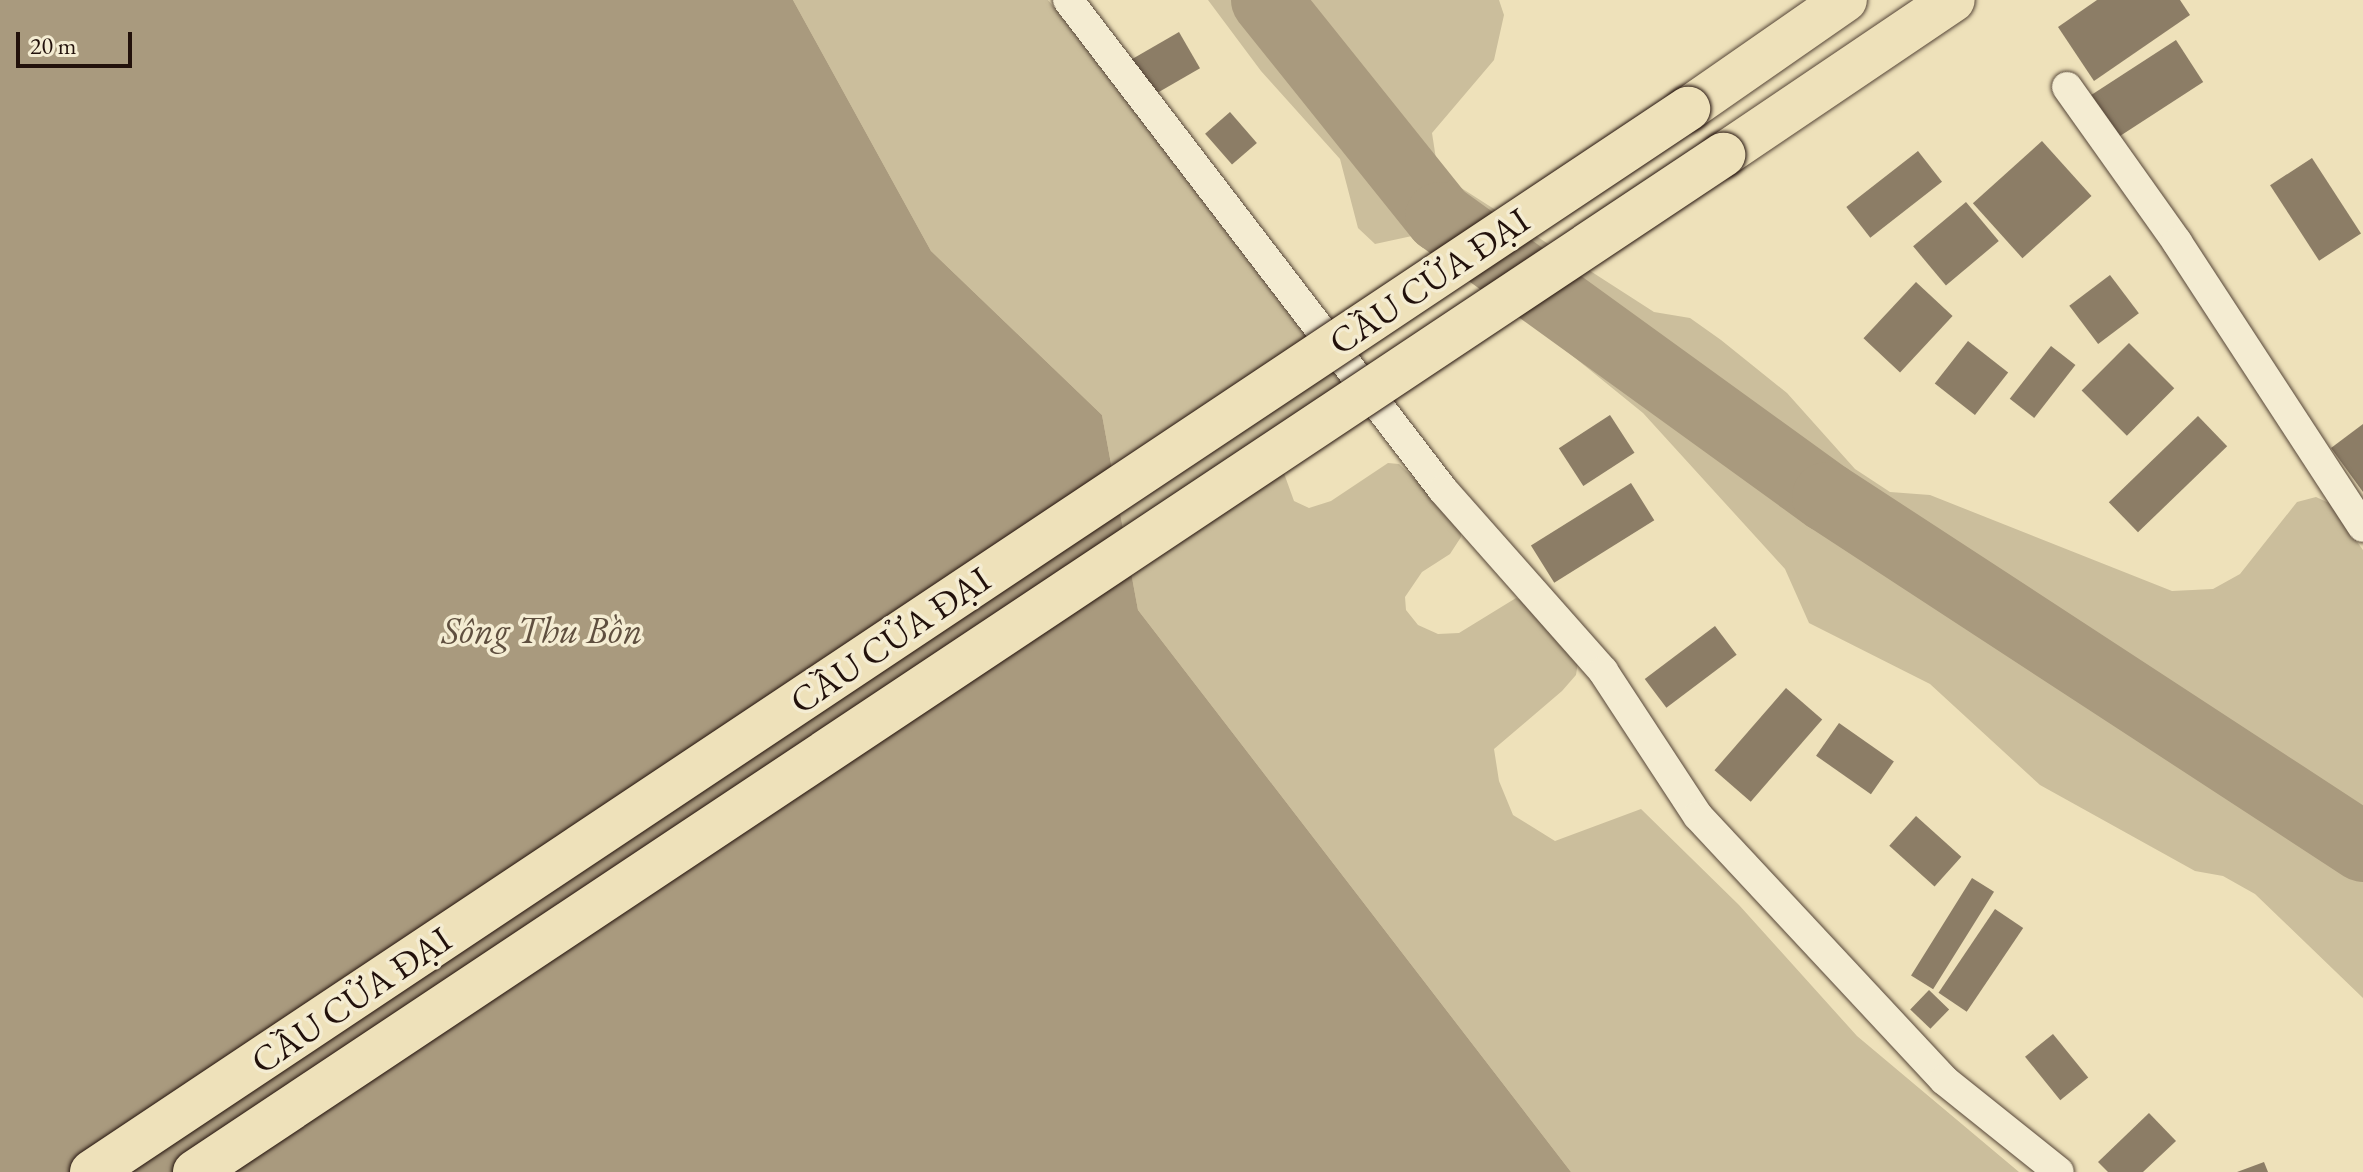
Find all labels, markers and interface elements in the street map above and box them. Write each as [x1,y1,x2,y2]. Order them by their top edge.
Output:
scale bar [20,16,136,66]
text: 20 m [30,30,77,61]
street label: CẦU CỬA ĐẠI [1321,198,1537,364]
street label: CẦU CỬA ĐẠI [782,557,998,723]
water label: Sông Thu Bồn [442,607,642,653]
street label: CẦU CỬA ĐẠI [243,917,459,1083]

